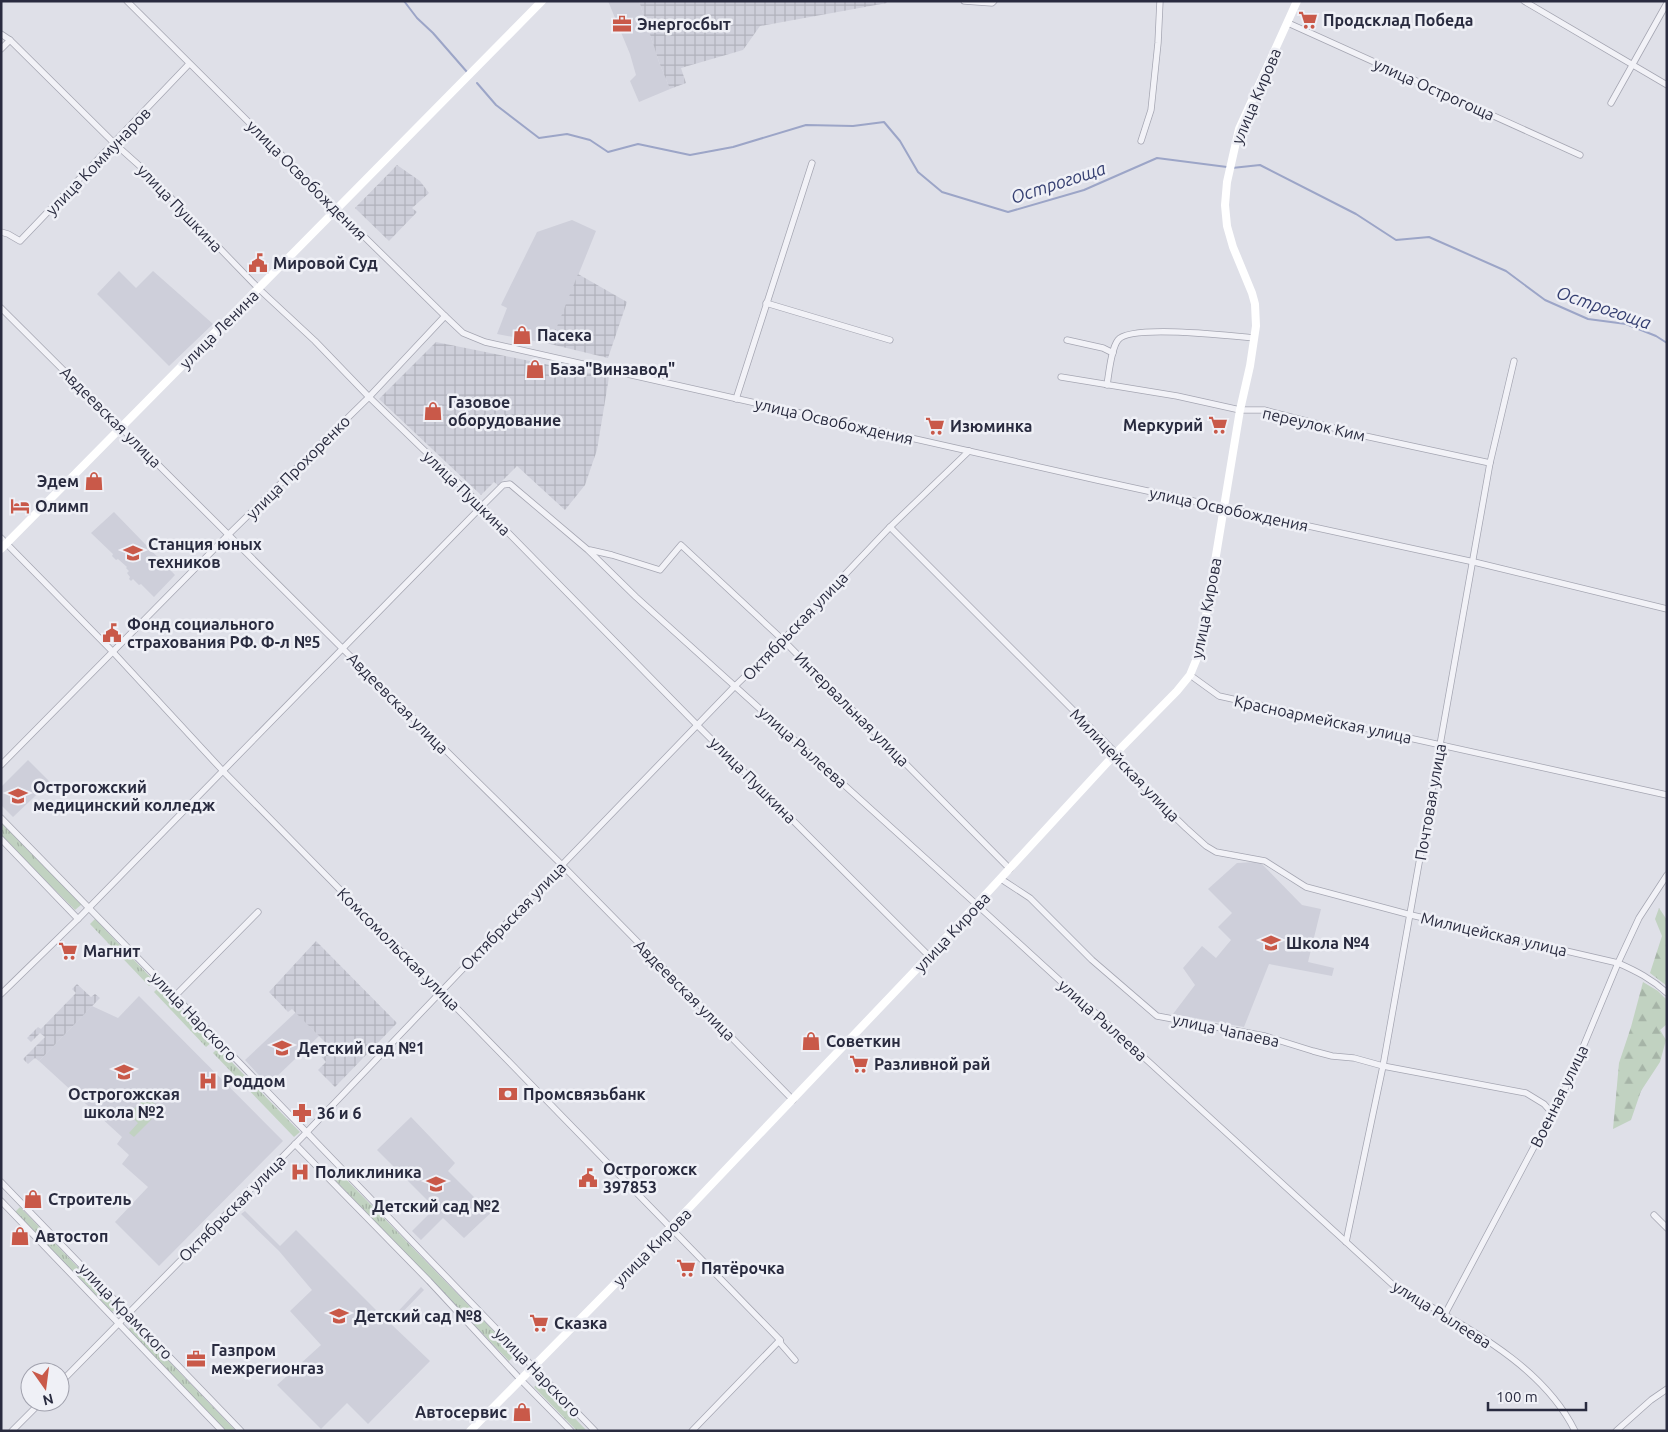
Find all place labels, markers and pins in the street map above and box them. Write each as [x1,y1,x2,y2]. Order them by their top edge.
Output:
supermarket icon: Продсклад Победа [1297,9,1319,31]
place label: Продсклад Победа [1323,11,1473,29]
office icon: Энергосбыт [611,13,633,35]
place label: Энергосбыт [637,15,731,33]
public building icon: Мировой Суд [247,252,269,274]
place label: Мировой Суд [273,254,378,272]
shop icon: Пасека [511,324,533,346]
place label: Пасека [537,326,592,344]
shop icon: База"Винзавод" [524,358,546,380]
place label: База"Винзавод" [550,360,675,378]
place label: Газовое оборудование [448,393,561,429]
shop icon: Газовое оборудование [422,400,444,422]
supermarket icon: Меркурий [1207,414,1229,436]
supermarket icon: Изюминка [924,415,946,437]
place label: Меркурий [1123,416,1203,434]
place label: Изюминка [950,417,1032,435]
shop icon: Эдем [83,470,105,492]
place label: Эдем [37,472,79,490]
hotel icon: Олимп [9,495,31,517]
place label: Олимп [35,497,89,515]
place label: Станция юных техников [148,535,262,571]
school or university icon: Станция юных техников [122,542,144,564]
place label: Фонд социального страхования РФ. Ф-л №5 [127,615,321,651]
public building icon: Фонд социального страхования РФ. Ф-л №5 [101,622,123,644]
place label: Острогожский медицинский колледж [33,778,215,814]
school or university icon: Острогожский медицинский колледж [7,785,29,807]
school or university icon: Школа №4 [1260,932,1282,954]
place label: Школа №4 [1286,934,1370,952]
supermarket icon: Магнит [57,940,79,962]
place label: Магнит [83,942,140,960]
shop icon: Советкин [800,1030,822,1052]
place label: Советкин [826,1032,901,1050]
school or university icon: Детский сад №1 [271,1037,293,1059]
place label: Детский сад №1 [297,1039,425,1057]
supermarket icon: Разливной рай [848,1053,870,1075]
place label: Разливной рай [874,1055,990,1073]
school or university icon: Острогожская школа №2 [113,1061,135,1083]
hospital icon: Роддом [197,1070,219,1092]
place label: Роддом [223,1072,285,1090]
bank icon: Промсвязьбанк [497,1083,519,1105]
place label: Острогожская школа №2 [68,1085,180,1121]
place label: Промсвязьбанк [523,1085,646,1103]
pharmacy icon: 36 и 6 [291,1102,313,1124]
place label: 36 и 6 [317,1104,361,1122]
place label: Острогожск 397853 [603,1160,697,1196]
hospital icon: Поликлиника [289,1161,311,1183]
place label: Поликлиника [315,1163,422,1181]
public building icon: Острогожск 397853 [577,1167,599,1189]
school or university icon: Детский сад №2 [425,1173,447,1195]
shop icon: Строитель [22,1188,44,1210]
place label: Строитель [48,1190,131,1208]
place label: Детский сад №2 [372,1197,500,1215]
shop icon: Автостоп [9,1225,31,1247]
place label: Автостоп [35,1227,108,1245]
supermarket icon: Пятёрочка [675,1257,697,1279]
place label: Пятёрочка [701,1259,785,1277]
school or university icon: Детский сад №8 [328,1305,350,1327]
place label: Детский сад №8 [354,1307,482,1325]
supermarket icon: Сказка [528,1312,550,1334]
place label: Сказка [554,1314,607,1332]
place label: Газпром межрегионгаз [211,1341,324,1377]
office icon: Газпром межрегионгаз [185,1348,207,1370]
shop icon: Автосервис [511,1401,533,1423]
place label: Автосервис [415,1403,507,1421]

